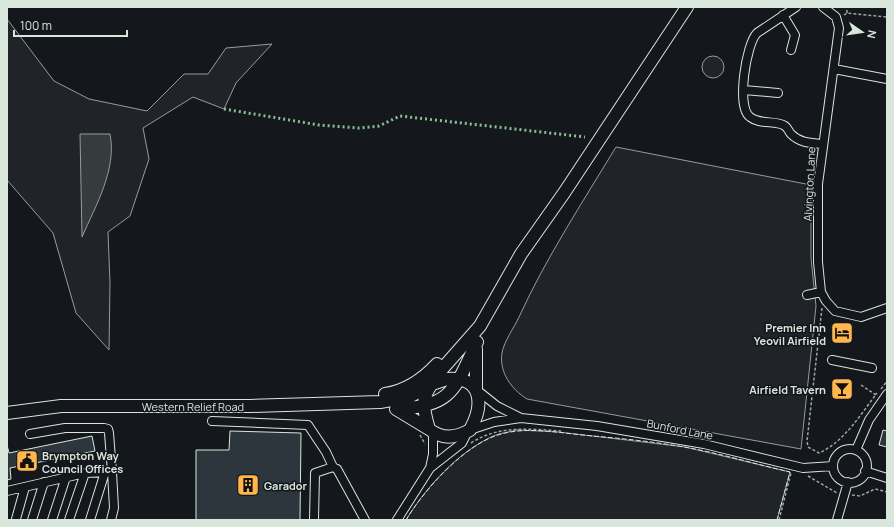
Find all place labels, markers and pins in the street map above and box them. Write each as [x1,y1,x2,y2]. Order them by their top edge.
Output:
place label: Premier Inn Yeovil Airfield [754,320,826,348]
hotel icon: Premier Inn Yeovil Airfield [829,320,855,346]
bar icon: Airfield Tavern [829,376,855,402]
place label: Airfield Tavern [749,382,826,397]
public building icon: Brympton Way Council Offices [14,448,40,474]
place label: Brympton Way Council Offices [42,448,123,476]
building icon: Garador [235,472,261,498]
place label: Garador [264,478,308,493]

